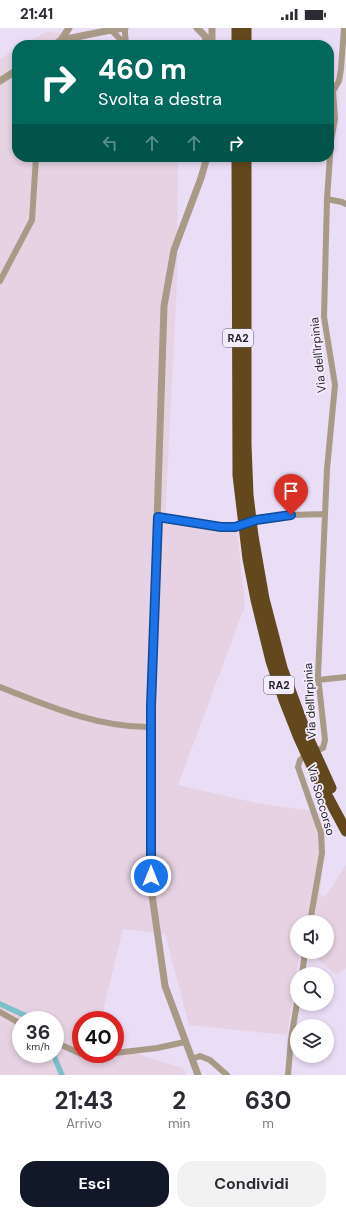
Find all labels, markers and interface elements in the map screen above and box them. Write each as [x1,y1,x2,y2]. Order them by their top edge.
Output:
text: 21:41 [20,4,53,24]
text: 460 m [98,51,187,88]
icon: right [32,56,84,108]
text: Svolta a destra [98,87,222,111]
icon: left [99,132,121,154]
icon: ahead [141,132,163,154]
icon: ahead [183,132,205,154]
icon: right [225,132,247,154]
street label: Via dell'Irpinia [306,316,330,394]
road number: RA2 [223,329,253,347]
pin [274,474,308,515]
icon: arrive [280,480,302,502]
street label: Via dell'Irpinia [300,663,320,739]
road number: RA2 [264,676,294,694]
street label: Via Soccorso [303,763,339,837]
position arrow [130,855,172,897]
map controls [290,915,334,1063]
button: sound [290,915,334,959]
button: search [290,967,334,1011]
speed limit sign: 40 [72,1011,124,1063]
text: 36 [26,1019,50,1045]
button: layers [290,1019,334,1063]
text: km/h [26,1040,50,1053]
text: 21:43 [55,1085,113,1116]
text: 2 [172,1085,186,1116]
text: 630 [245,1085,291,1116]
text: Arrivo [66,1115,102,1132]
text: min [168,1115,190,1132]
text: m [262,1115,274,1132]
button: Esci [20,1161,169,1207]
button: Condividi [177,1161,326,1207]

